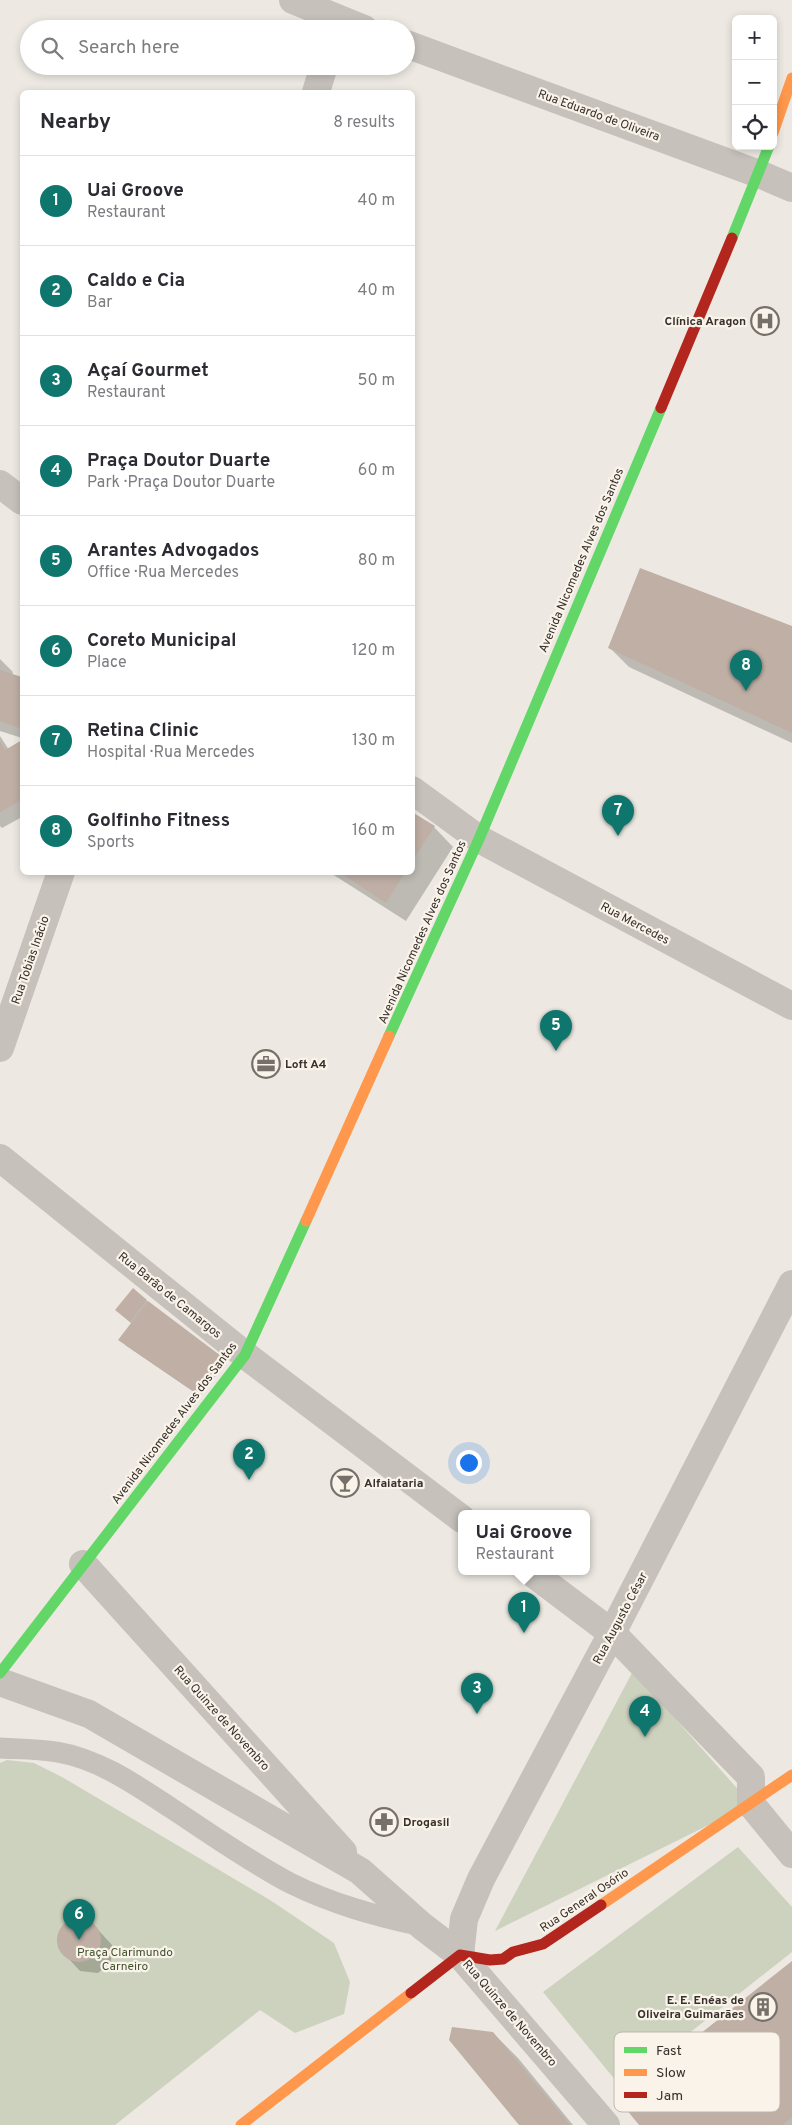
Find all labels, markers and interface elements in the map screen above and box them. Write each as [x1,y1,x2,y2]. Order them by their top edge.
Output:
map controls [732,15,777,150]
button: + [732,15,777,60]
search box [20,20,415,75]
icon: search [38,34,66,62]
text: Search here [78,36,180,60]
button: − [732,60,777,105]
street label: Rua Eduardo de Oliveira [536,86,662,145]
button: locate [732,105,777,150]
text: Nearby [40,109,111,136]
text: 8 results [333,113,395,133]
text: Uai Groove [87,179,184,203]
text: 1 [53,191,59,211]
text: 40 m [357,191,395,211]
text: Restaurant [87,203,166,223]
text: Caldo e Cia [87,269,185,293]
text: 2 [51,281,61,301]
text: 40 m [357,281,395,301]
text: Bar [87,293,113,313]
hospital icon: Clínica Aragon [750,306,780,336]
place label: Clínica Aragon [664,314,746,330]
text: Açaí Gourmet [87,359,209,383]
text: 3 [51,371,61,391]
text: 50 m [358,371,395,391]
text: Restaurant [87,383,166,403]
text: Praça Doutor Duarte [87,449,270,473]
text: 4 [51,461,61,481]
text: 60 m [358,461,395,481]
street label: Avenida Nicomedes Alves dos Santos [536,466,628,655]
text: Park · Praça Doutor Duarte [87,473,275,493]
text: Arantes Advogados [87,539,259,563]
text: 5 [51,551,61,571]
text: 80 m [358,551,395,571]
text: Office · Rua Mercedes [87,563,239,583]
text: Coreto Municipal [87,629,237,653]
text: 6 [51,641,61,661]
text: 120 m [352,641,395,661]
pin: 8 [730,650,762,691]
text: Place [87,653,127,673]
text: Retina Clinic [87,719,199,743]
text: 7 [52,731,60,751]
text: 130 m [352,731,395,751]
text: Hospital · Rua Mercedes [87,743,255,763]
pin: 7 [602,795,634,836]
text: Golfinho Fitness [87,809,230,833]
text: 8 [51,821,61,841]
text: 160 m [352,821,395,841]
text: Sports [87,833,135,853]
street label: Avenida Nicomedes Alves dos Santos [375,838,471,1027]
street label: Rua Mercedes [597,899,672,949]
street label: Rua Tobias Inácio [8,914,54,1007]
pin: 5 [540,1010,572,1051]
office icon: Loft A4 [251,1049,281,1079]
place label: Loft A4 [285,1057,327,1073]
street label: Rua Barão de Camargos [114,1249,224,1342]
street label: Avenida Nicomedes Alves dos Santos [109,1339,241,1508]
pin: 2 [233,1439,265,1480]
your location [456,1450,482,1476]
bar icon: Alfaiataria [330,1468,360,1498]
place label: Alfaiataria [364,1476,423,1492]
popup [458,1510,590,1575]
text: Uai Groove [476,1521,572,1545]
text: Restaurant [476,1545,554,1565]
street label: Rua Augusto César [590,1569,652,1667]
pin: 1 [508,1592,540,1633]
street label: Rua Quinze de Novembro [170,1663,273,1775]
pin: 3 [461,1673,493,1714]
pin: 4 [629,1696,661,1737]
pharmacy icon: Drogasil [369,1807,399,1837]
place label: Drogasil [403,1815,450,1831]
street label: Rua General Osório [537,1865,632,1936]
pin: 6 [63,1899,95,1940]
park label: Praça Clarimundo Carneiro [77,1945,173,1975]
street label: Rua Quinze de Novembro [459,1957,560,2070]
building icon: E. E. Enéas de Oliveira Guimarães [748,1992,778,2022]
place label: E. E. Enéas de Oliveira Guimarães [637,1993,744,2023]
legend [614,2032,780,2112]
text: Fast [656,2043,682,2060]
text: Slow [656,2065,686,2082]
text: Jam [656,2088,683,2105]

